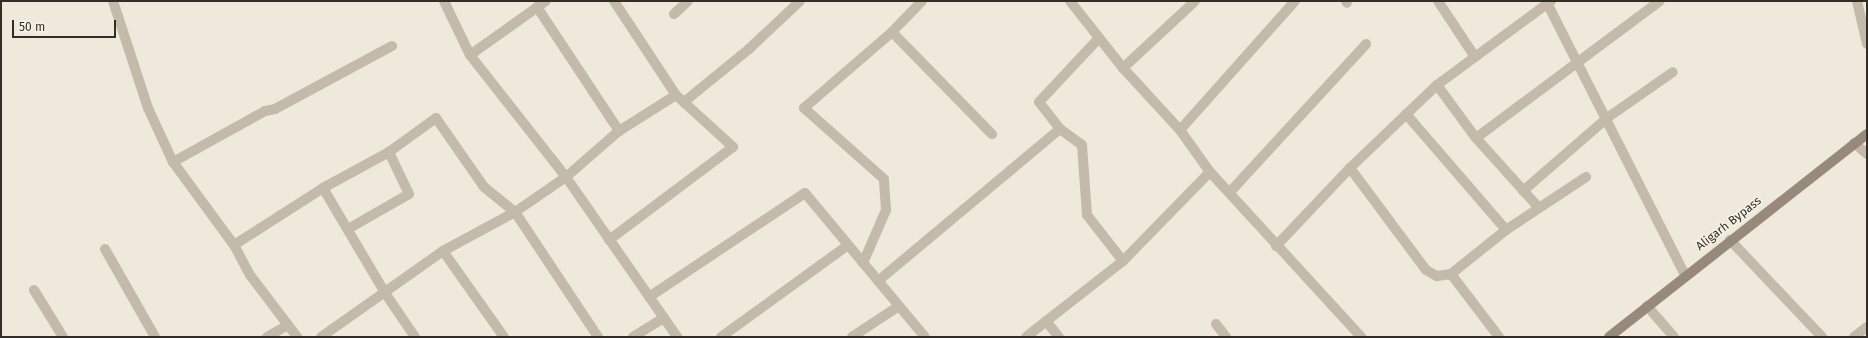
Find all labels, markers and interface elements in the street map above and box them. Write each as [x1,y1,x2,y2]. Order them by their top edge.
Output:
scale bar [14,12,118,38]
text: 50 m [19,20,45,34]
street label: Aligarh Bypass [1693,194,1765,254]

